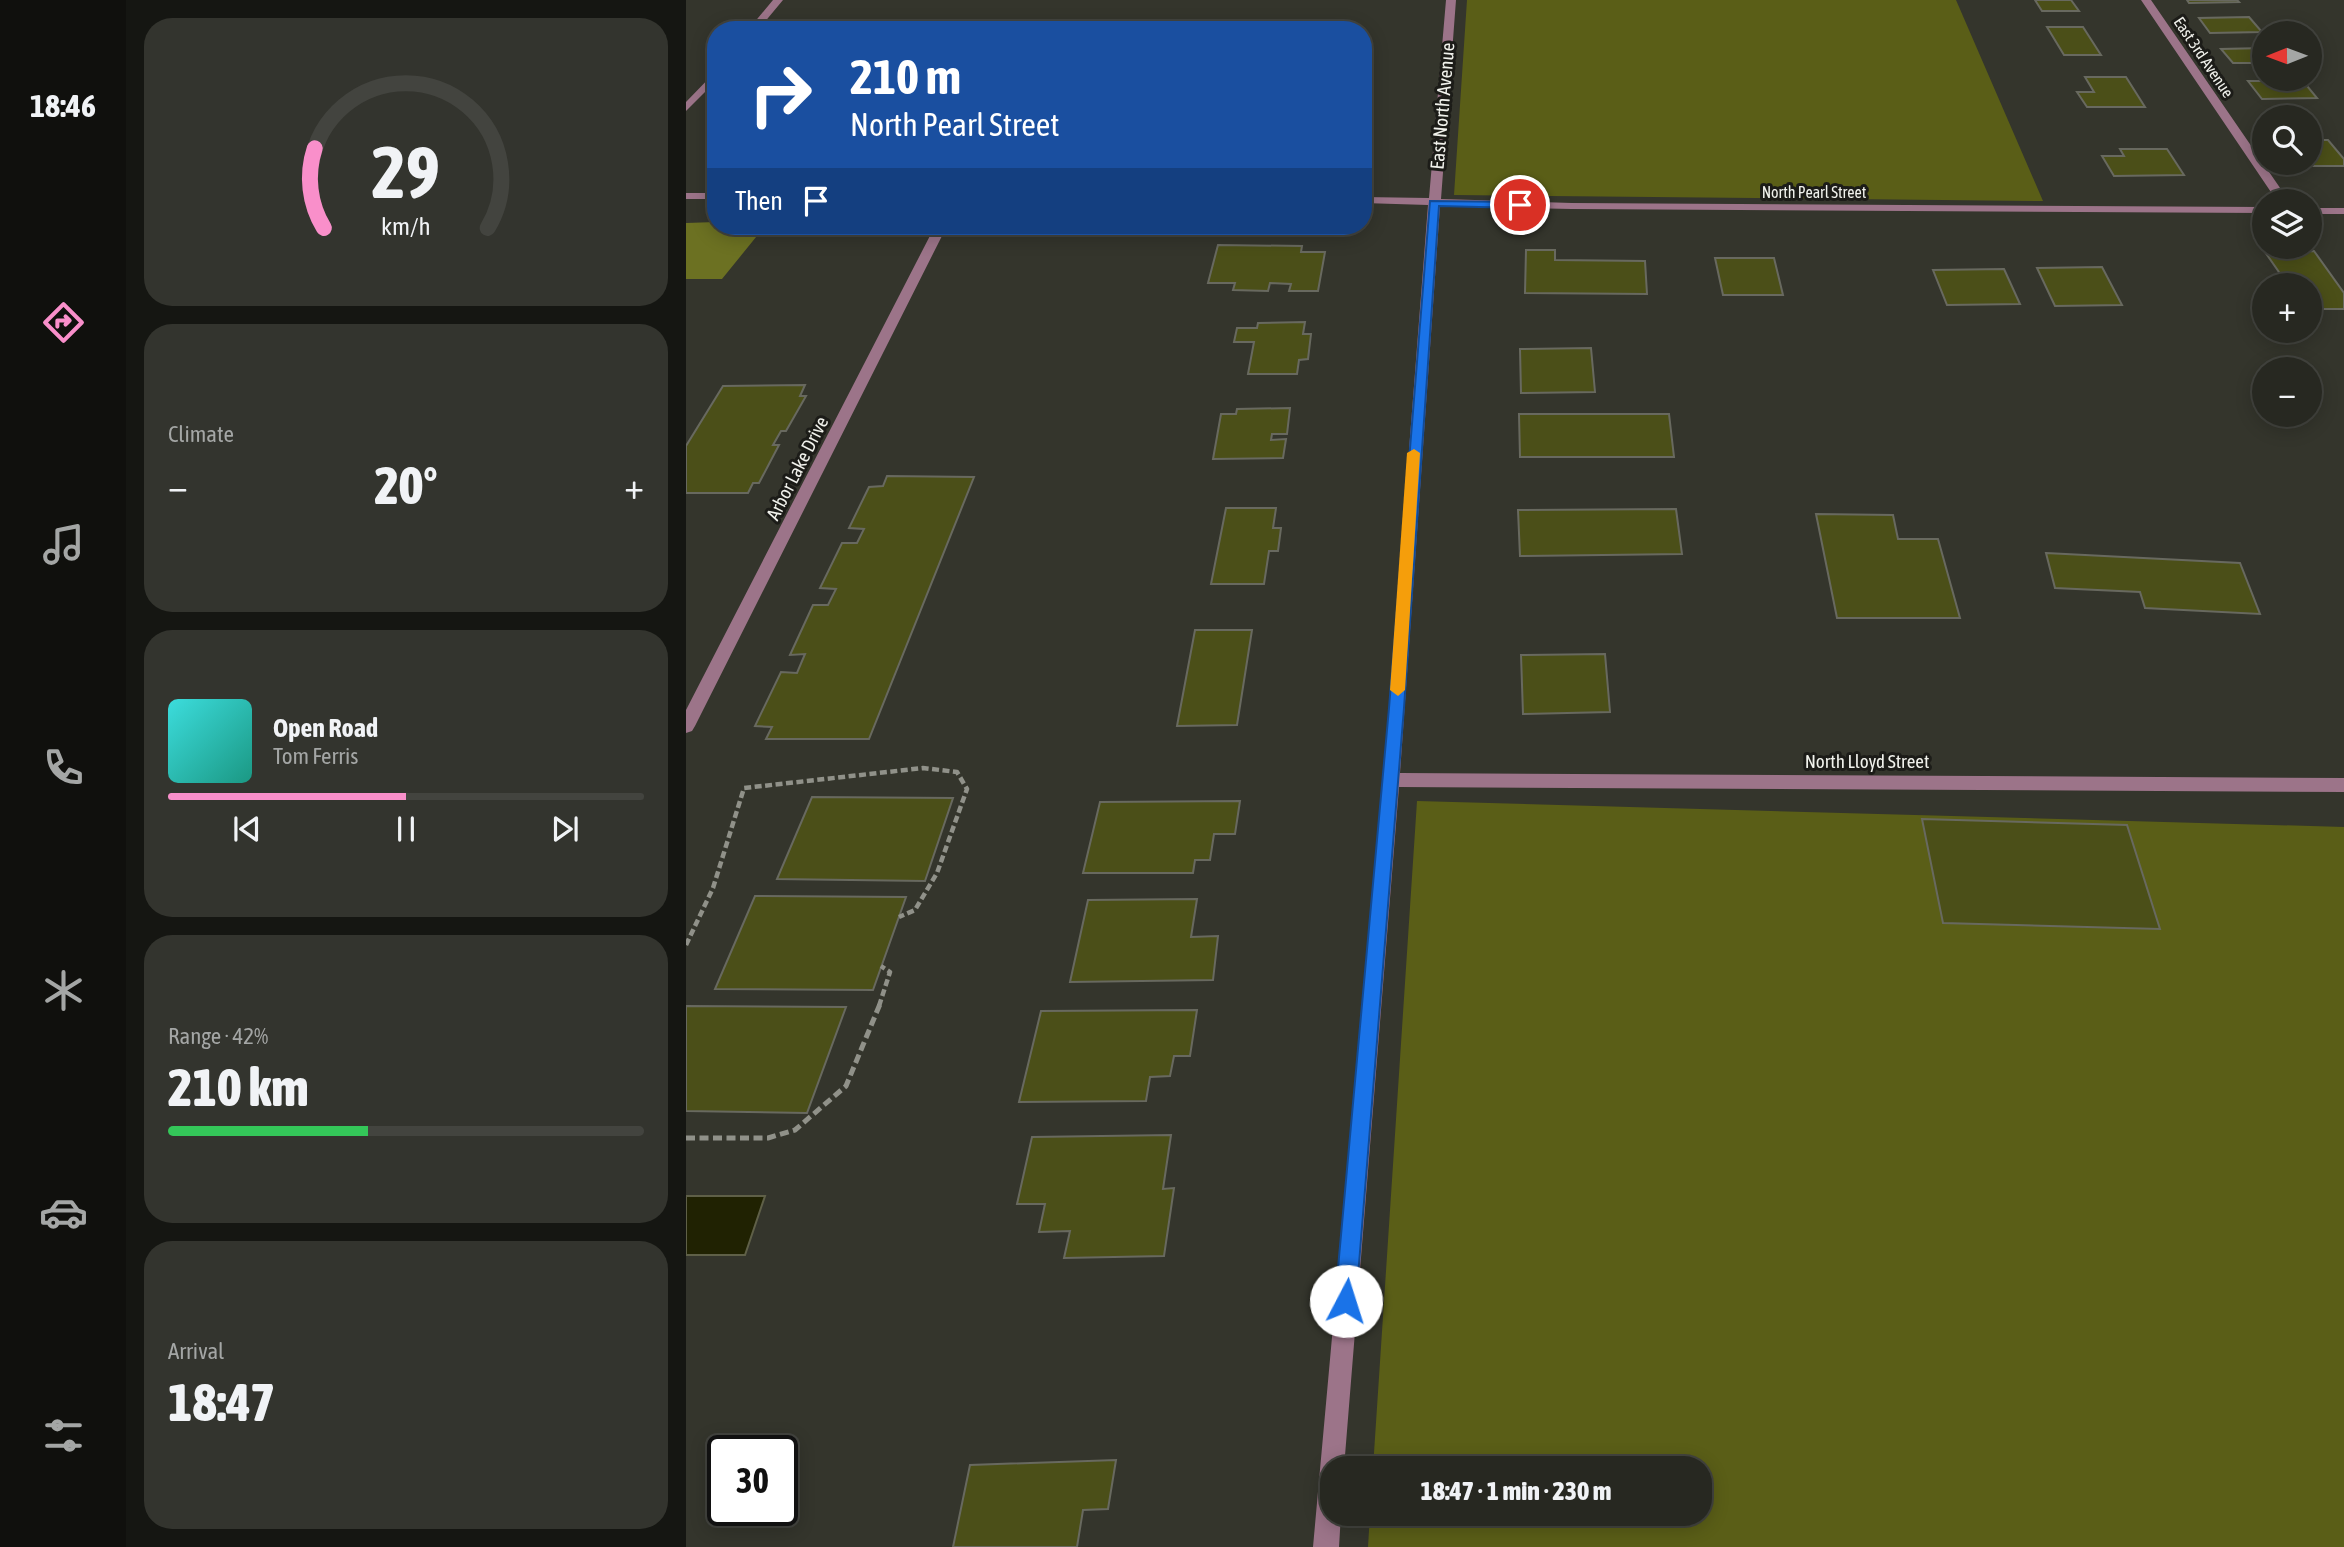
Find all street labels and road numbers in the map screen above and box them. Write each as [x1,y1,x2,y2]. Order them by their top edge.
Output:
street label: East 3rd Avenue [2171,13,2237,101]
street label: East North Avenue [1426,42,1458,170]
street label: North Pearl Street [1762,183,1867,201]
street label: Arbor Lake Drive [761,413,833,523]
street label: North Lloyd Street [1805,750,1929,772]

